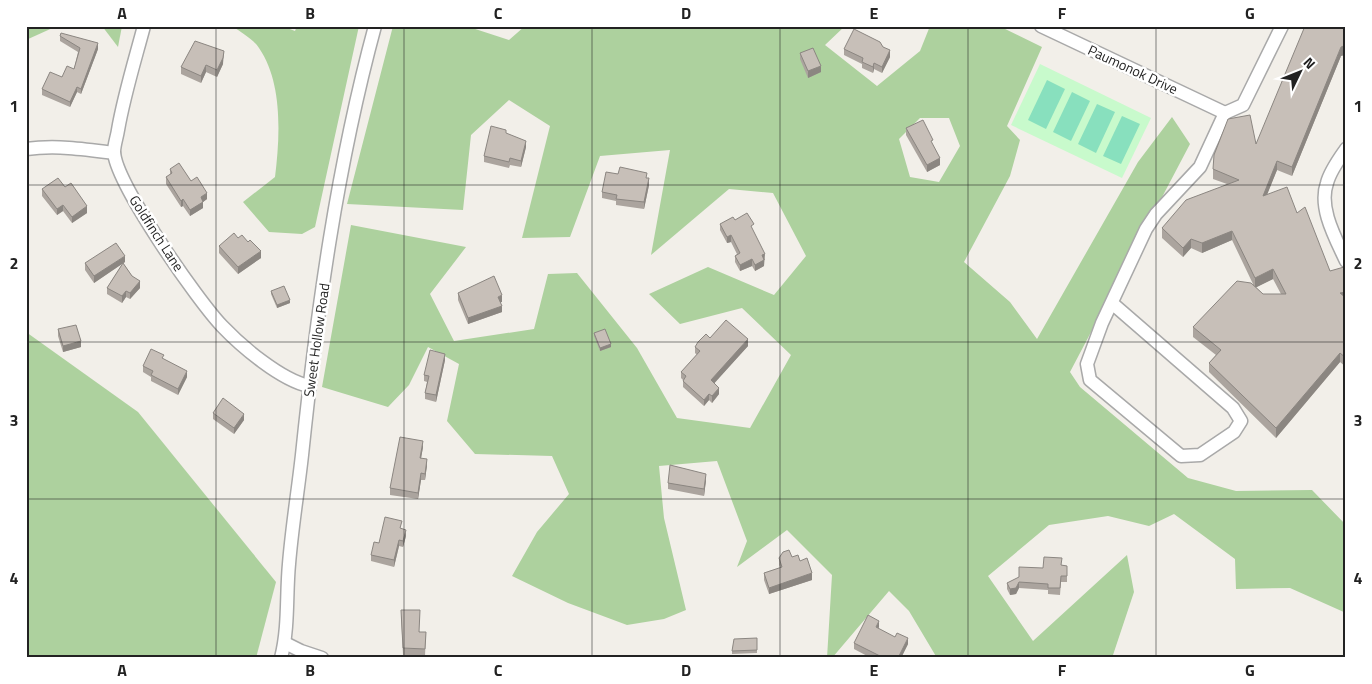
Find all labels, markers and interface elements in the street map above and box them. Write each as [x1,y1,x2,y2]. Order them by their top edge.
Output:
text: A [117,1,127,25]
text: B [305,1,315,25]
text: C [494,1,503,25]
text: D [681,1,691,25]
text: E [870,1,879,25]
text: F [1058,1,1067,25]
text: G [1245,1,1255,25]
street label: Paumonok Drive [1085,39,1181,99]
north arrow [1274,48,1324,98]
text: N [1299,52,1321,74]
text: 1 [10,94,18,118]
text: 1 [1354,94,1362,118]
street label: Goldfinch Lane [125,191,189,275]
text: 2 [10,251,18,275]
text: 2 [1354,251,1362,275]
street label: Sweet Hollow Road [298,282,334,398]
text: 3 [10,408,18,432]
text: 3 [1354,408,1362,432]
text: 4 [10,566,19,590]
text: 4 [1354,566,1363,590]
text: A [117,658,127,682]
text: B [305,658,315,682]
text: C [494,658,503,682]
text: D [681,658,691,682]
text: E [870,658,879,682]
text: F [1058,658,1067,682]
text: G [1245,658,1255,682]

